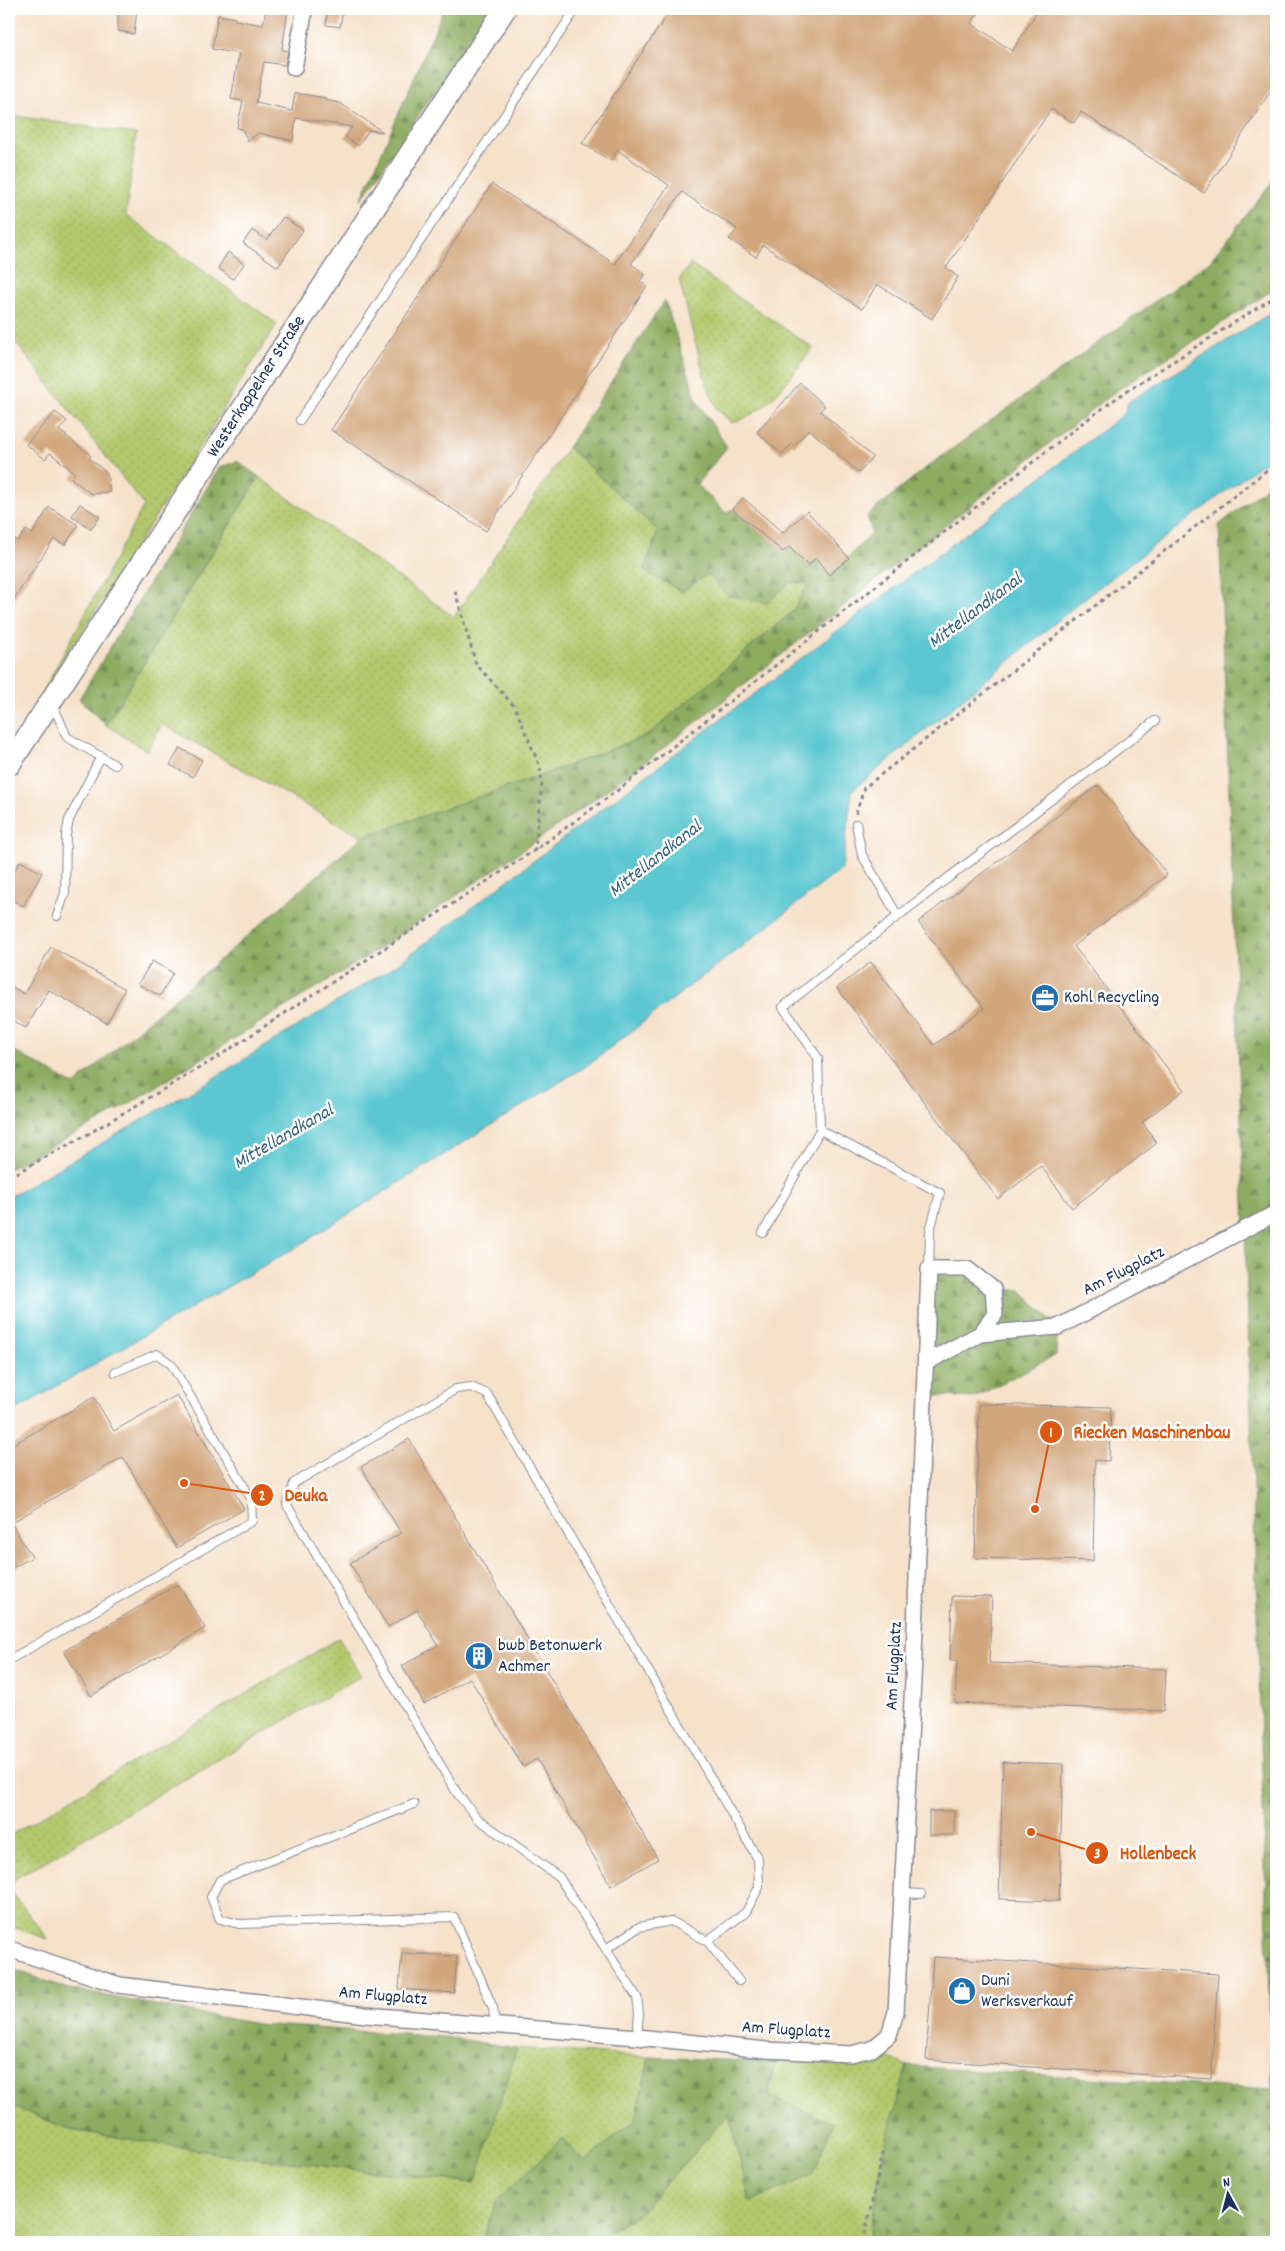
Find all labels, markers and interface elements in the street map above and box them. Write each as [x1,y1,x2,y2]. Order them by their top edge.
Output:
street label: Westerkappelner Straße [202,311,312,463]
water label: Mittellandkanal [923,567,1030,656]
water label: Mittellandkanal [604,814,709,905]
office icon: Kohl Recycling [1030,983,1060,1013]
place label: Kohl Recycling [1064,986,1159,1011]
water label: Mittellandkanal [229,1098,340,1178]
street label: Am Flugplatz [1079,1241,1169,1303]
callout: Riecken Maschinenbau [1038,1415,1241,1449]
text: Riecken Maschinenbau [1073,1421,1231,1448]
text: 1 [1049,1423,1053,1445]
callout: Deuka [249,1478,337,1512]
text: Deuka [284,1484,329,1511]
text: 2 [259,1486,265,1508]
street label: Am Flugplatz [880,1621,910,1711]
place label: bwb Betonwerk Achmer [498,1634,602,1680]
building icon: bwb Betonwerk Achmer [464,1641,494,1671]
callout: Hollenbeck [1085,1836,1206,1870]
text: Hollenbeck [1120,1842,1196,1869]
text: 3 [1094,1844,1101,1866]
place label: Duni Werksverkauf [981,1969,1074,2015]
shop icon: Duni Werksverkauf [947,1976,977,2006]
street label: Am Flugplatz [338,1981,428,2013]
street label: Am Flugplatz [741,2015,831,2047]
north arrow [1202,2168,1252,2218]
text: N [1222,2173,1231,2193]

